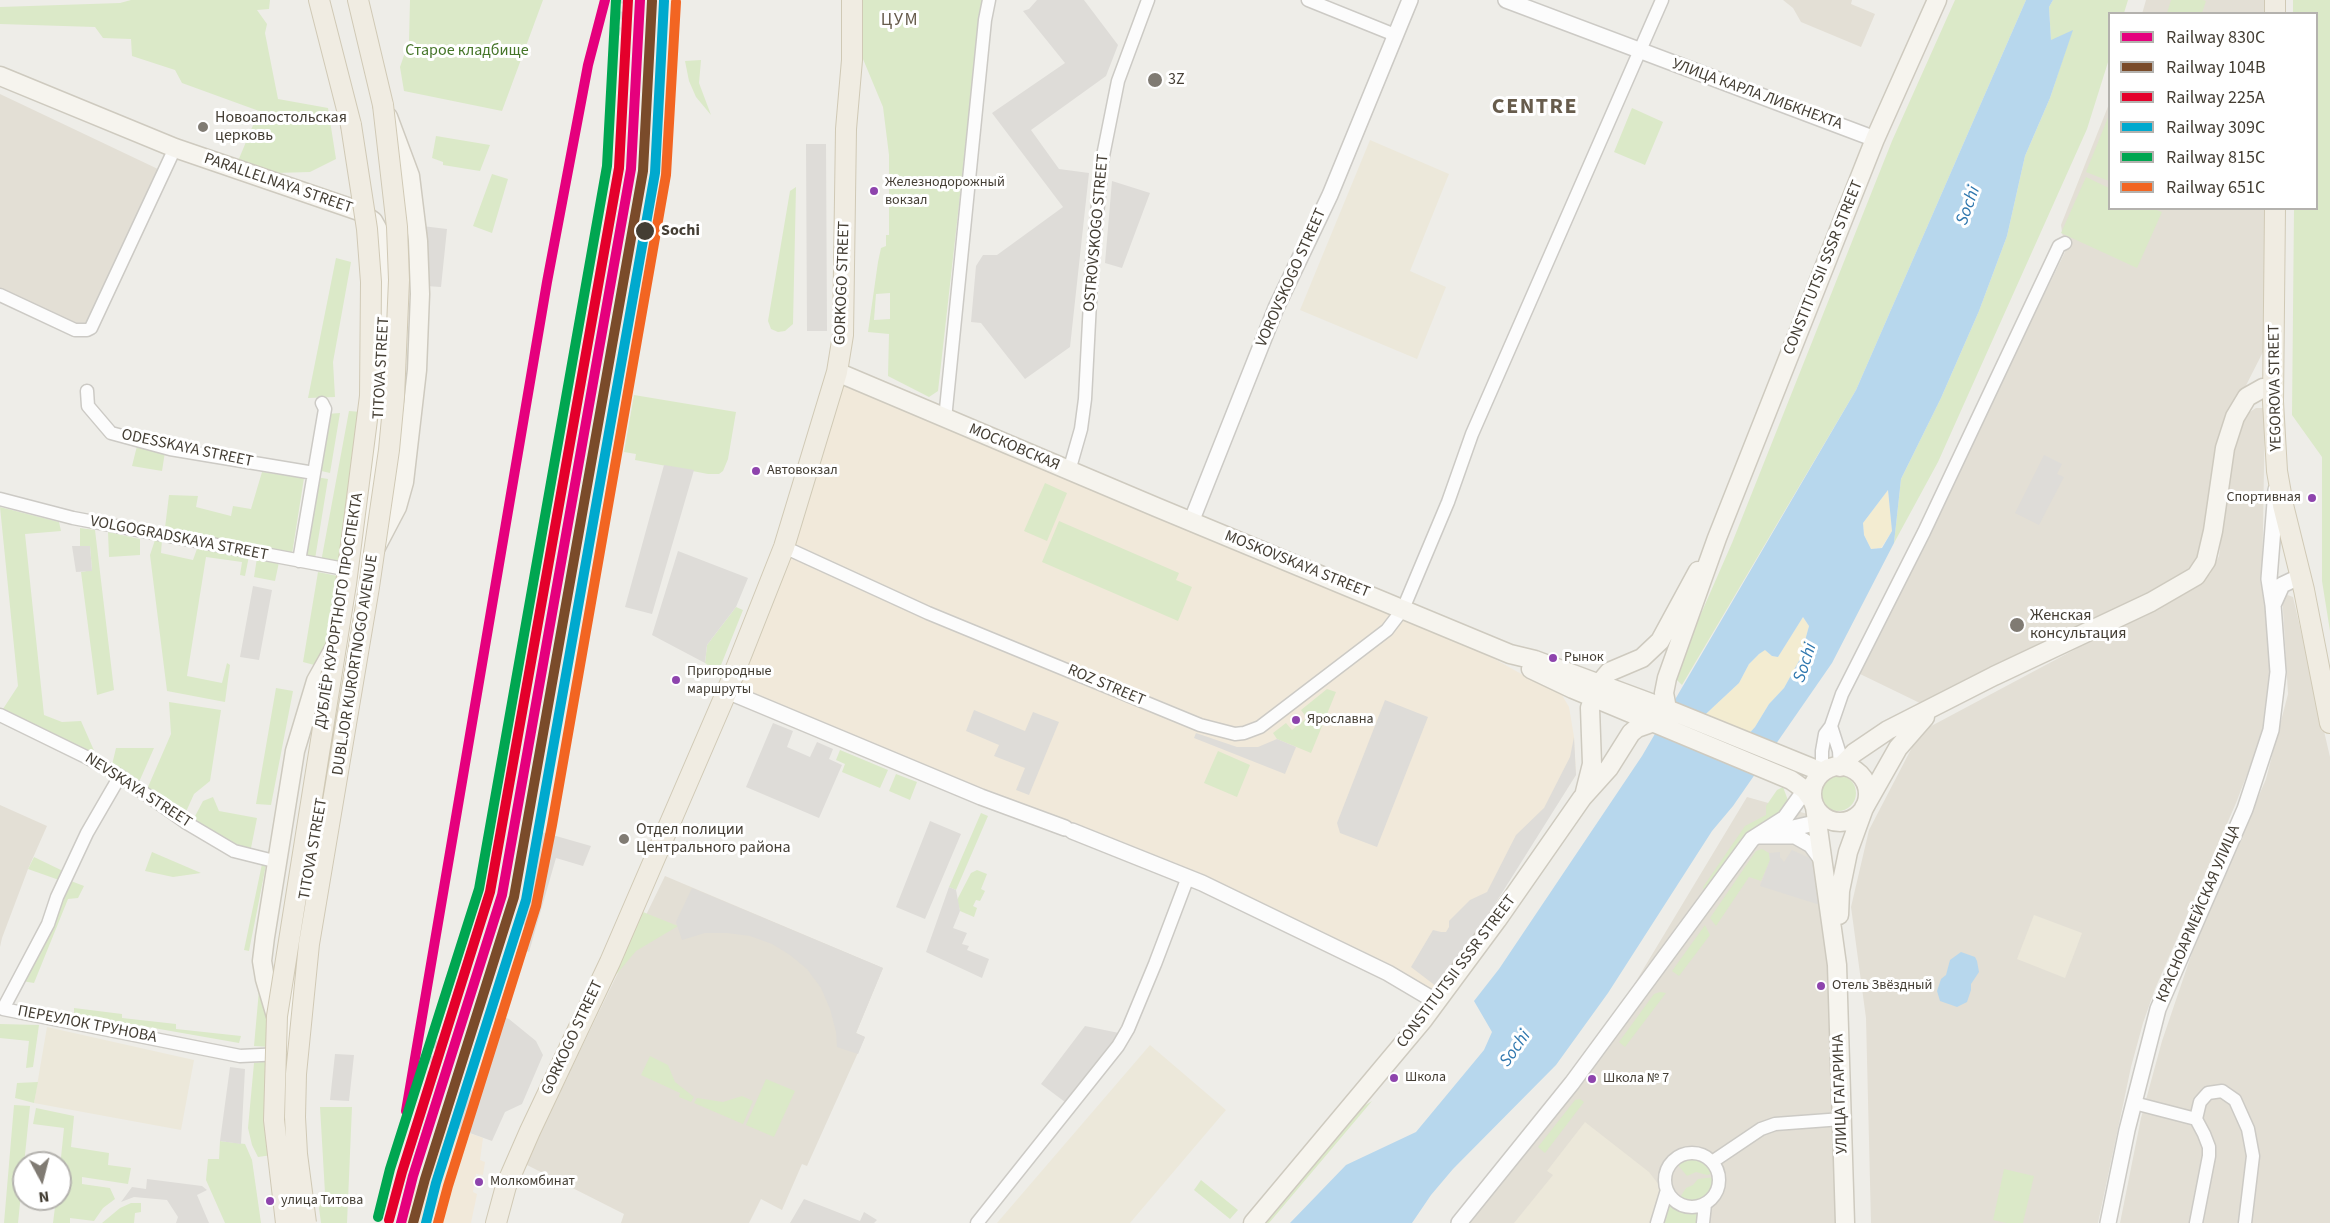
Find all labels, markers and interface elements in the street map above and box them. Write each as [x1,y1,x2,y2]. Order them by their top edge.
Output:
district label: ЦУМ [881,10,919,32]
legend [2108,12,2318,210]
text: Railway 830С [2166,25,2265,50]
park label: Старое кладбище [405,41,529,61]
street label: УЛИЦА КАРЛА ЛИБКНЕХТА [1669,55,1845,135]
text: Railway 104В [2166,55,2266,80]
place label: 3Z [1168,70,1185,90]
marker: 3Z [1146,71,1164,89]
text: Railway 225А [2166,85,2265,110]
district label: CENTRE [1492,95,1578,121]
place label: Новоапостольская церковь [215,108,347,146]
text: Railway 309С [2166,115,2265,140]
marker: Новоапостольская церковь [196,120,210,134]
text: Railway 815С [2166,145,2265,170]
street label: PARALLELNAYA STREET [201,150,355,218]
street label: OSTROVSKOGO STREET [1081,153,1113,313]
place label: Железнодорожный вокзал [885,175,1005,208]
text: Railway 651С [2166,175,2265,200]
street label: CONSTITUTSII SSSR STREET [1780,178,1868,358]
water label: Sochi [1952,184,1986,228]
marker: Железнодорожный вокзал [868,185,880,197]
street label: VOROVSKOGO STREET [1253,206,1331,350]
marker: Sochi [634,220,656,242]
place label: Sochi [661,221,700,241]
street label: GORKOGO STREET [831,221,855,345]
street label: TITOVA STREET [370,316,394,420]
street label: YEGOROVA STREET [2265,324,2287,452]
street label: МОСКОВСКАЯ [966,420,1062,476]
street label: ODESSKAYA STREET [119,426,255,472]
place label: Автовокзал [767,463,838,479]
marker: Автовокзал [750,465,762,477]
place label: Спортивная [2227,490,2301,506]
street label: ДУБЛЁР КУРОРТНОГО ПРОСПЕКТА [312,492,368,730]
marker: Спортивная [2306,492,2318,504]
street label: VOLGOGRADSKAYA STREET [88,512,270,566]
street label: MOSKOVSKAYA STREET [1222,527,1372,603]
street label: DUBLJOR KURORTNOGO AVENUE [329,553,383,777]
place label: Женская консультация [2030,606,2127,644]
marker: Женская консультация [2008,616,2026,634]
water label: Sochi [1790,641,1822,685]
place label: Рынок [1564,650,1604,666]
marker: Рынок [1547,652,1559,664]
street label: ROZ STREET [1064,661,1148,711]
place label: Пригородные маршруты [687,664,772,696]
marker: Пригородные маршруты [670,674,682,686]
place label: Ярославна [1307,712,1374,728]
marker: Ярославна [1290,714,1302,726]
street label: NEVSKAYA STREET [81,749,195,833]
street label: TITOVA STREET [296,797,332,901]
place label: Отдел полиции Центрального района [636,820,791,858]
street label: КРАСНОАРМЕЙСКАЯ УЛИЦА [2153,822,2245,1006]
marker: Отдел полиции Центрального района [617,832,631,846]
street label: CONSTITUTSII SSSR STREET [1393,892,1521,1052]
street label: GORKOGO STREET [538,978,608,1098]
place label: Отель Звёздный [1832,978,1932,994]
marker: Отель Звёздный [1815,980,1827,992]
street label: ПЕРЕУЛОК ТРУНОВА [16,1002,158,1048]
water label: Sochi [1496,1026,1536,1072]
street label: УЛИЦА ГАГАРИНА [1829,1034,1853,1154]
place label: Школа [1405,1070,1446,1086]
place label: Школа № 7 [1603,1071,1669,1087]
marker: Школа [1388,1072,1400,1084]
marker: Школа № 7 [1586,1073,1598,1085]
north arrow [12,1151,72,1211]
place label: Молкомбинат [490,1174,575,1190]
marker: Молкомбинат [473,1176,485,1188]
text: N [37,1185,51,1208]
place label: улица Титова [281,1193,363,1209]
marker: улица Титова [264,1195,276,1207]

